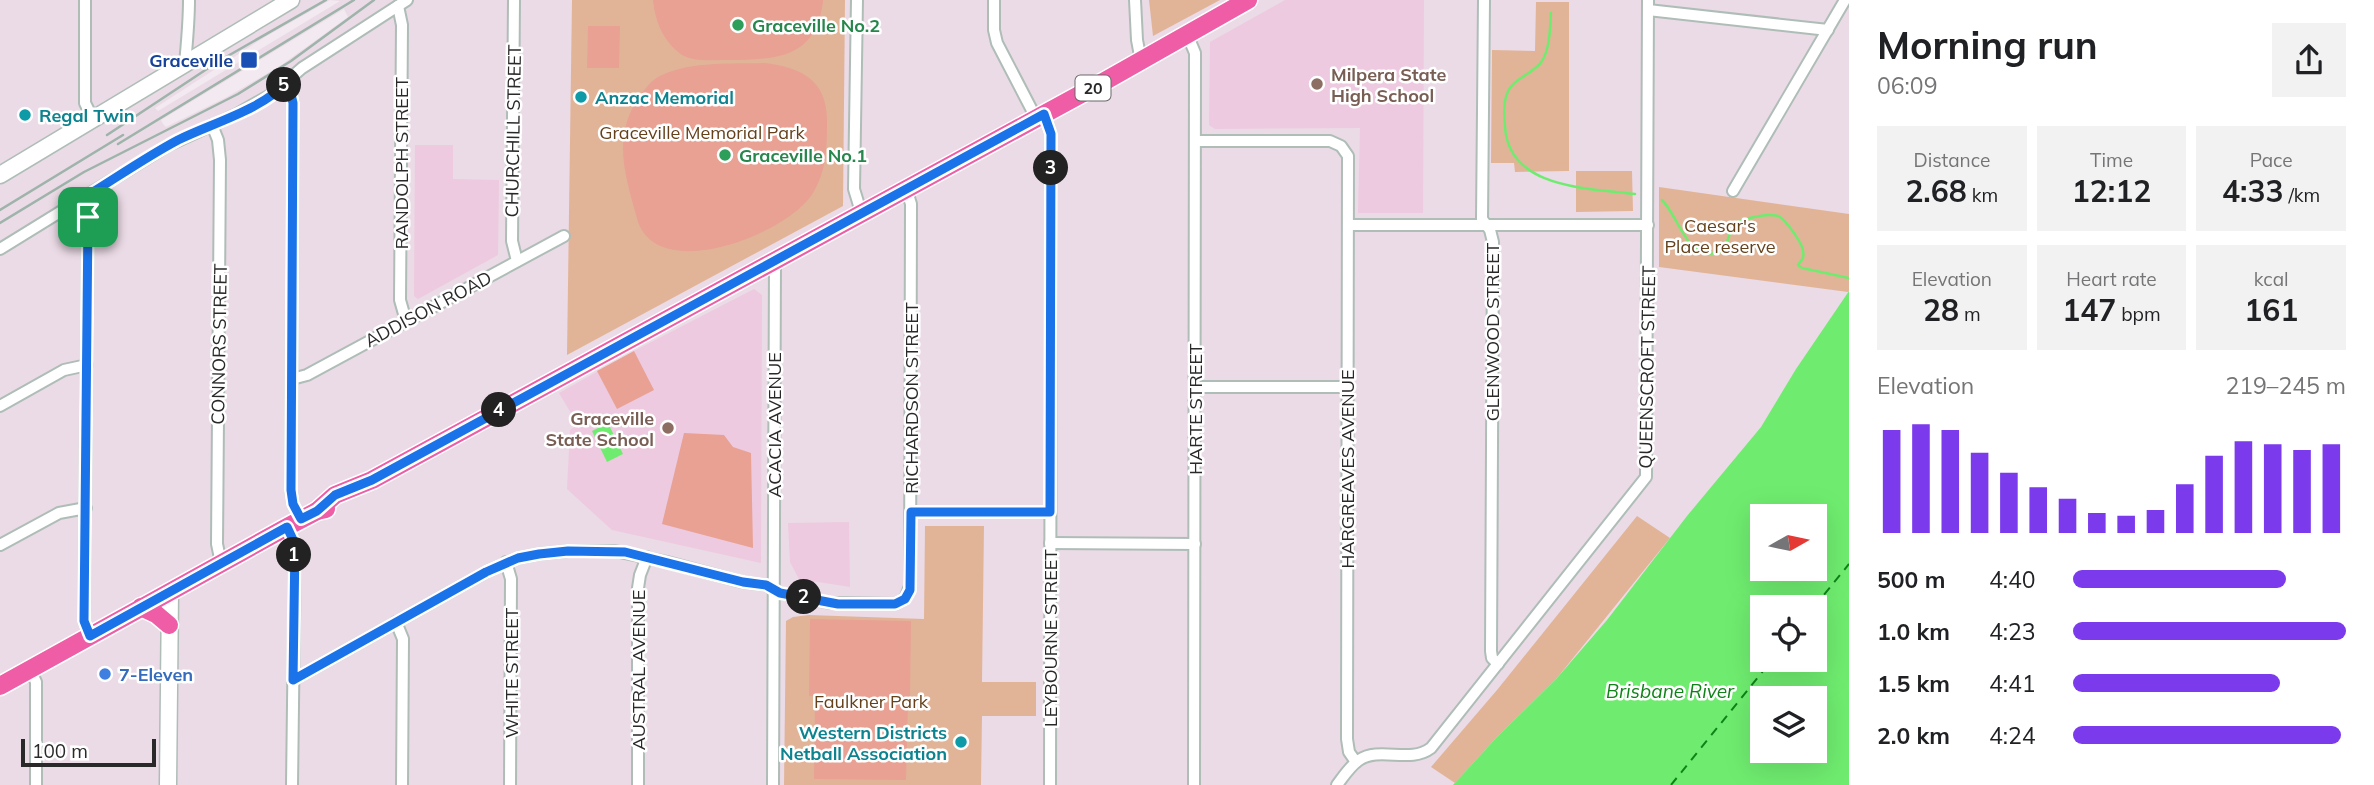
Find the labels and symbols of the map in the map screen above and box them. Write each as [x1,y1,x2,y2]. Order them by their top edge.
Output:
place label: Graceville No.2 [752,14,880,37]
marker: Graceville No.2 [730,17,746,33]
street label: CHURCHILL STREET [500,44,526,218]
place label: Graceville [149,49,233,72]
marker: Graceville [239,50,259,70]
place label: Milpera State High School [1331,63,1446,107]
pin: 5 [266,68,302,102]
road number: 20 [1076,76,1110,100]
marker: Milpera State High School [1309,76,1325,92]
street label: RANDOLPH STREET [390,77,413,249]
place label: Anzac Memorial [595,86,734,109]
marker: Anzac Memorial [573,89,589,105]
place label: Regal Twin [39,104,135,127]
marker: Regal Twin [17,107,33,123]
park label: Graceville Memorial Park [599,121,805,144]
place label: Graceville No.1 [739,144,867,167]
marker: Graceville No.1 [717,147,733,163]
pin: 3 [1034,150,1068,186]
pin [58,187,118,247]
park label: Caesar's Place reserve [1664,214,1776,258]
street label: GLENWOOD STREET [1481,243,1504,421]
street label: CONNORS STREET [206,263,232,425]
street label: QUEENSCROFT STREET [1634,265,1660,469]
street label: ADDISON ROAD [360,266,496,352]
street label: RICHARDSON STREET [900,302,923,494]
street label: HARTE STREET [1184,343,1207,475]
street label: ACACIA AVENUE [763,352,786,498]
street label: HARGREAVES AVENUE [1336,369,1359,569]
pin: 4 [482,392,516,428]
place label: Graceville State School [545,407,654,451]
marker: Graceville State School [660,420,676,436]
north arrow [1750,504,1827,581]
pin: 1 [276,538,312,572]
street label: LEYBOURNE STREET [1039,549,1062,727]
pin: 2 [786,580,822,614]
street label: AUSTRAL AVENUE [627,590,650,750]
street label: WHITE STREET [500,608,523,738]
place label: 7-Eleven [119,663,193,686]
marker: 7-Eleven [97,666,113,682]
water label: Brisbane River [1606,679,1735,703]
park label: Faulkner Park [814,690,929,713]
place label: Western Districts Netball Association [780,721,947,765]
marker: Western Districts Netball Association [953,734,969,750]
scale bar [21,736,156,768]

